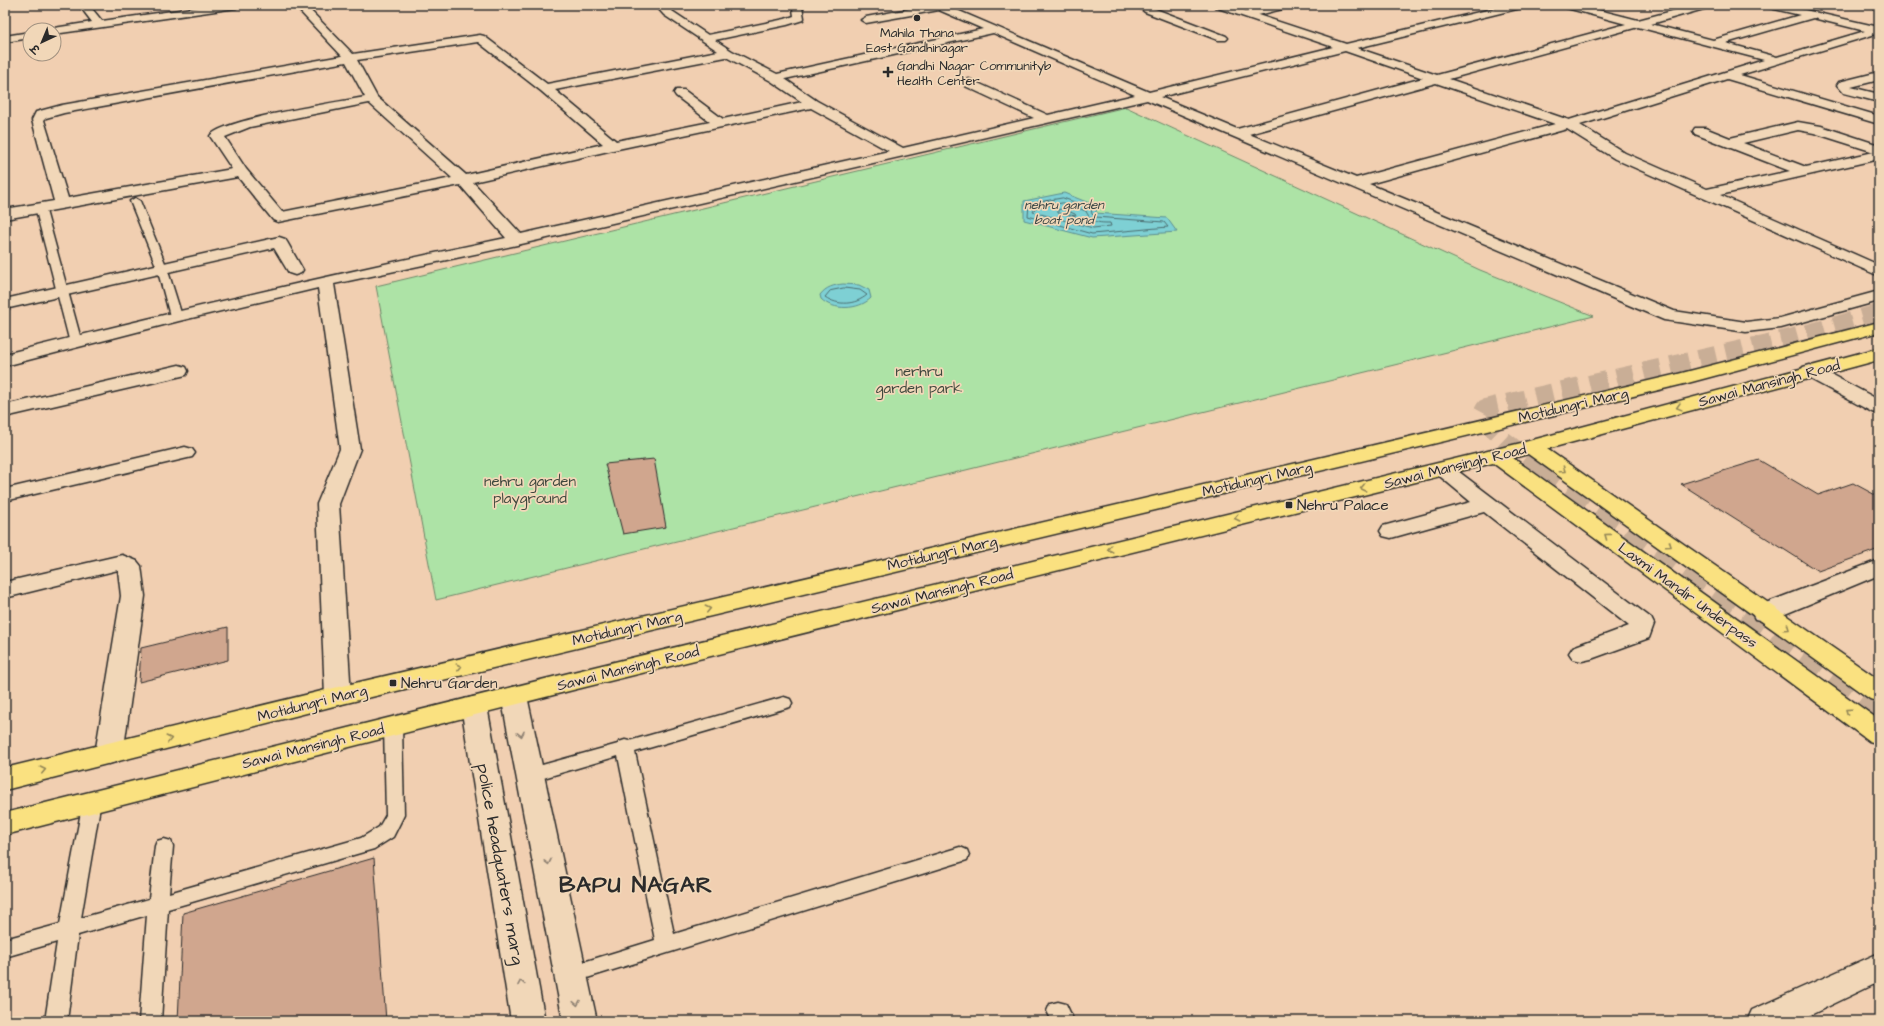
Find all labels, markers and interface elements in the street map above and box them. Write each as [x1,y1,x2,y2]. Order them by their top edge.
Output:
marker: Mahila Thana East Gandhinagar [912,13,922,23]
north arrow [22,22,62,62]
place label: Mahila Thana East Gandhinagar [866,24,968,58]
text: उ [26,40,44,57]
place label: Gandhi Nagar Communityb Health Center [897,57,1052,90]
marker: Gandhi Nagar Communityb Health Center [882,66,894,78]
water label: nehru garden boat pond [1024,196,1105,229]
street label: Sawai Mansingh Road [1696,354,1843,413]
park label: nerhru garden park [876,361,962,400]
street label: Motidungri Marg [1516,383,1631,429]
one-way arrow [1676,402,1683,411]
street label: Sawai Mansingh Road [1382,439,1529,495]
street label: Motidungri Marg [1200,457,1315,503]
one-way arrow [1559,465,1566,473]
park label: nehru garden playground [484,471,576,510]
one-way arrow [1360,483,1366,491]
place label: Nehru Palace [1297,495,1389,516]
marker: Nehru Palace [1284,500,1294,510]
one-way arrow [1234,514,1240,522]
street label: Motidungri Marg [885,531,1000,577]
one-way arrow [1604,533,1611,541]
street label: Laxmi Mandir Underpass [1614,538,1762,654]
one-way arrow [1665,540,1672,548]
one-way arrow [1107,545,1114,553]
street label: Sawai Mansingh Road [869,564,1016,620]
one-way arrow [704,605,711,613]
street label: Motidungri Marg [570,606,685,652]
one-way arrow [1782,623,1789,630]
street label: Sawai Mansingh Road [555,641,702,697]
one-way arrow [455,664,462,672]
place label: Nehru Garden [401,673,498,694]
marker: Nehru Garden [388,678,398,688]
street label: Motidungri Marg [255,680,370,728]
one-way arrow [1845,709,1852,716]
street label: Sawai Mansingh Road [240,719,387,775]
one-way arrow [517,731,525,738]
one-way arrow [165,735,172,744]
street label: police headquaters marg [469,761,531,967]
one-way arrow [40,766,46,774]
one-way arrow [543,859,551,865]
district label: BAPU NAGAR [559,869,713,901]
one-way arrow [517,979,526,986]
one-way arrow [572,1000,580,1006]

